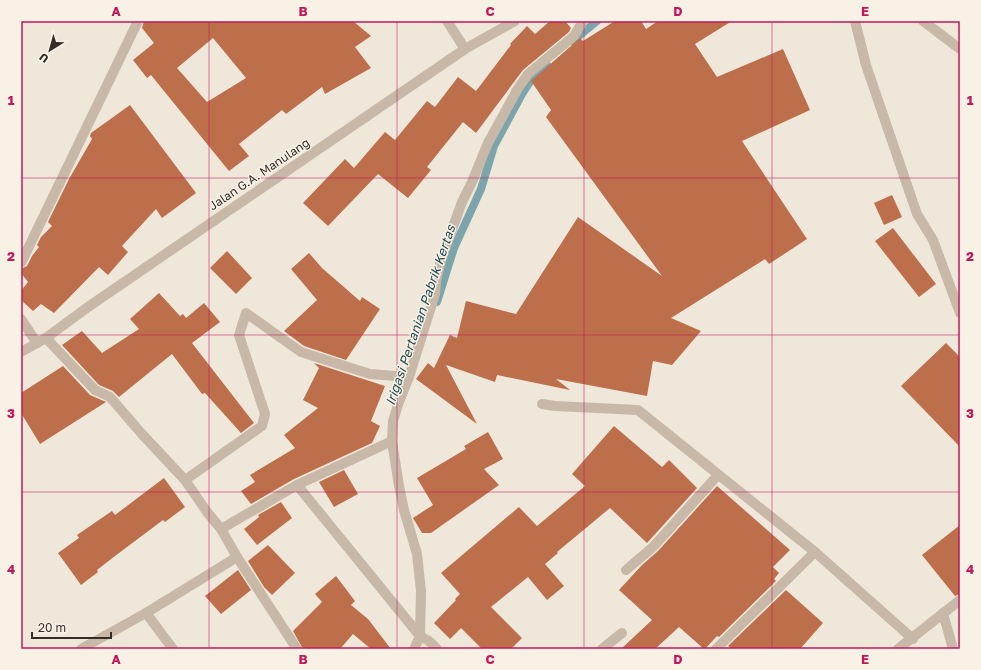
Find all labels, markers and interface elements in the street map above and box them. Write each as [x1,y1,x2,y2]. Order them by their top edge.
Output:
text: A [111,3,121,19]
text: B [298,3,308,19]
text: C [485,3,495,19]
text: D [673,3,683,19]
text: E [861,3,869,19]
north arrow [30,30,70,70]
text: U [37,51,51,66]
text: 1 [8,92,15,108]
text: 1 [967,92,974,108]
street label: Jalan G.A. Manulang [206,135,312,213]
water label: Irigasi Pertanian Pabrik Kertas [382,222,459,407]
text: 2 [7,248,15,264]
text: 2 [966,248,974,264]
text: 3 [7,405,15,421]
text: 3 [966,405,974,421]
text: 4 [7,561,15,577]
text: 4 [966,561,974,577]
scale bar [32,614,111,640]
text: 20 m [38,620,66,635]
text: A [111,651,121,667]
text: B [298,651,308,667]
text: C [485,651,495,667]
text: D [673,651,683,667]
text: E [861,651,869,667]

